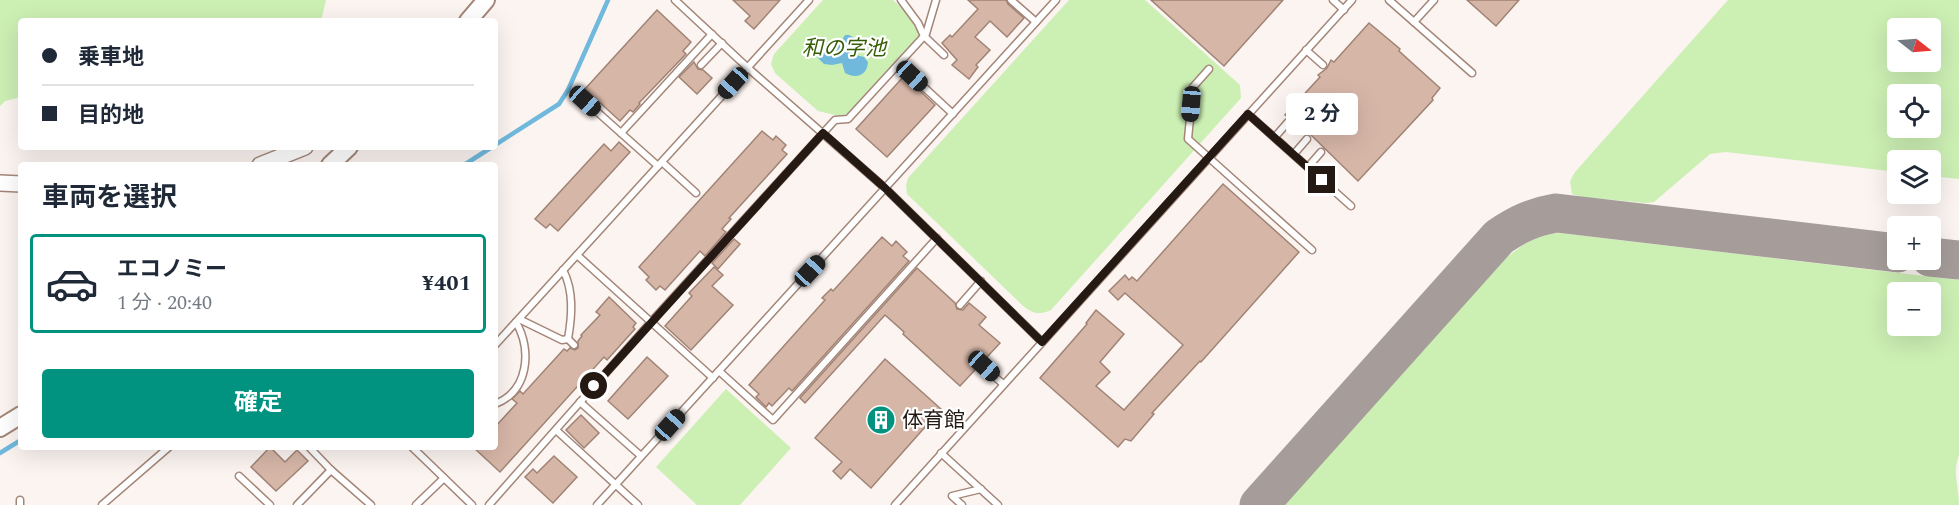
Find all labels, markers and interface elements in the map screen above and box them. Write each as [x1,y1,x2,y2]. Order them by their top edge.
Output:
north arrow [1887,18,1941,72]
map controls [1887,18,1941,336]
park label: 和の字池 [802,33,888,65]
text: 乗車地 [78,41,144,74]
car [893,57,931,95]
car [714,64,752,102]
car [566,82,604,120]
button: locate [1887,84,1941,138]
car [1180,85,1202,123]
callout: 2 分 [1286,93,1358,135]
text: 目的地 [78,99,144,132]
text: 2 分 [1304,99,1340,129]
button: layers [1887,150,1941,204]
route end [1308,166,1335,193]
text: 車両を選択 [42,177,177,219]
button: + [1887,216,1941,270]
car [791,252,829,290]
text: エコノミー [117,253,227,286]
icon: car [45,257,99,311]
text: ¥401 [422,267,471,300]
button: − [1887,282,1941,336]
text: 1 分 · 20:40 [117,288,212,318]
car [965,347,1003,385]
button: 確定 [42,369,474,438]
route start [580,372,607,399]
building icon: 体育館 [865,404,897,436]
place label: 体育館 [902,405,965,437]
car [651,406,689,444]

